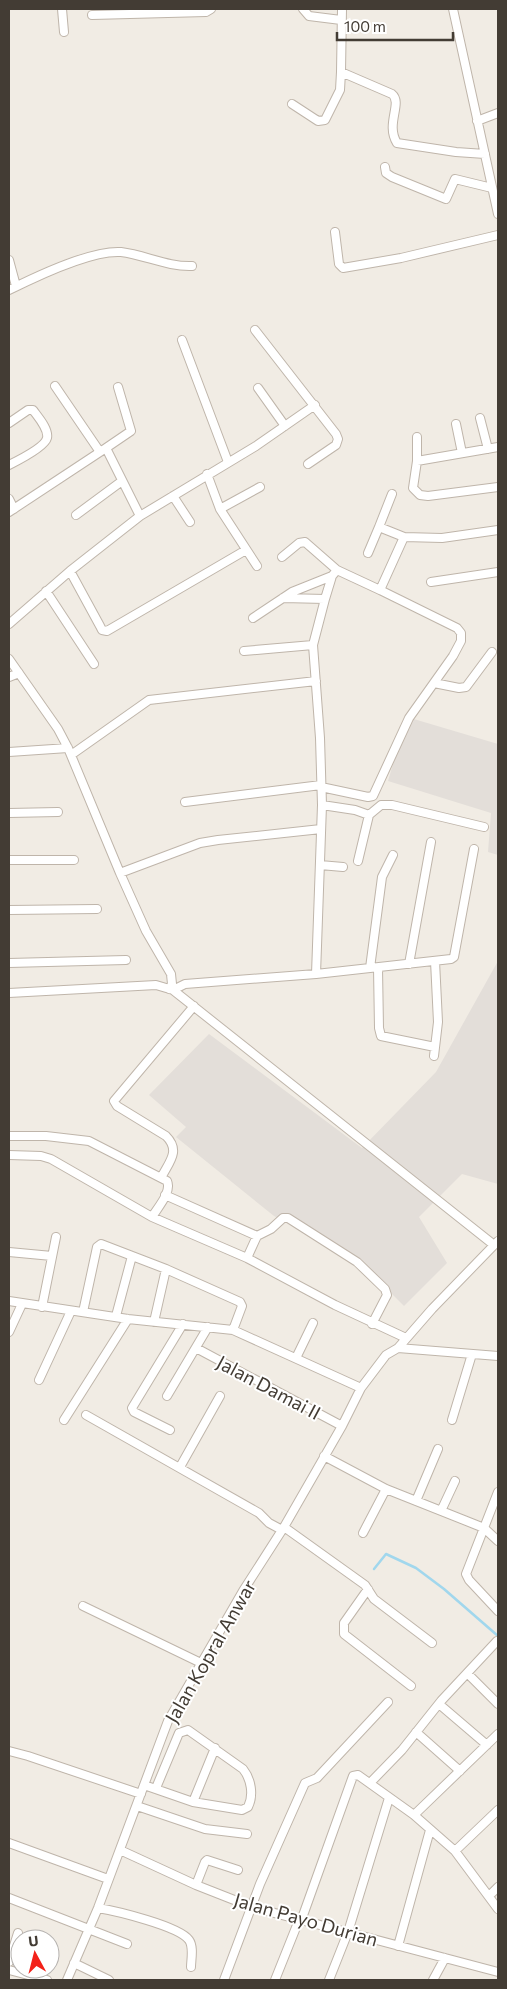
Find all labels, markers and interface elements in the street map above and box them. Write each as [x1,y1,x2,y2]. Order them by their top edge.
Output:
scale bar [337,10,453,42]
text: 100 m [344,17,386,35]
street label: Jalan Damai II [213,1350,325,1424]
street label: Jalan Kopral Anwar [160,1575,261,1727]
street label: Jalan Payo Durian [231,1887,381,1951]
north arrow [10,1929,60,1979]
text: U [27,1932,39,1950]

